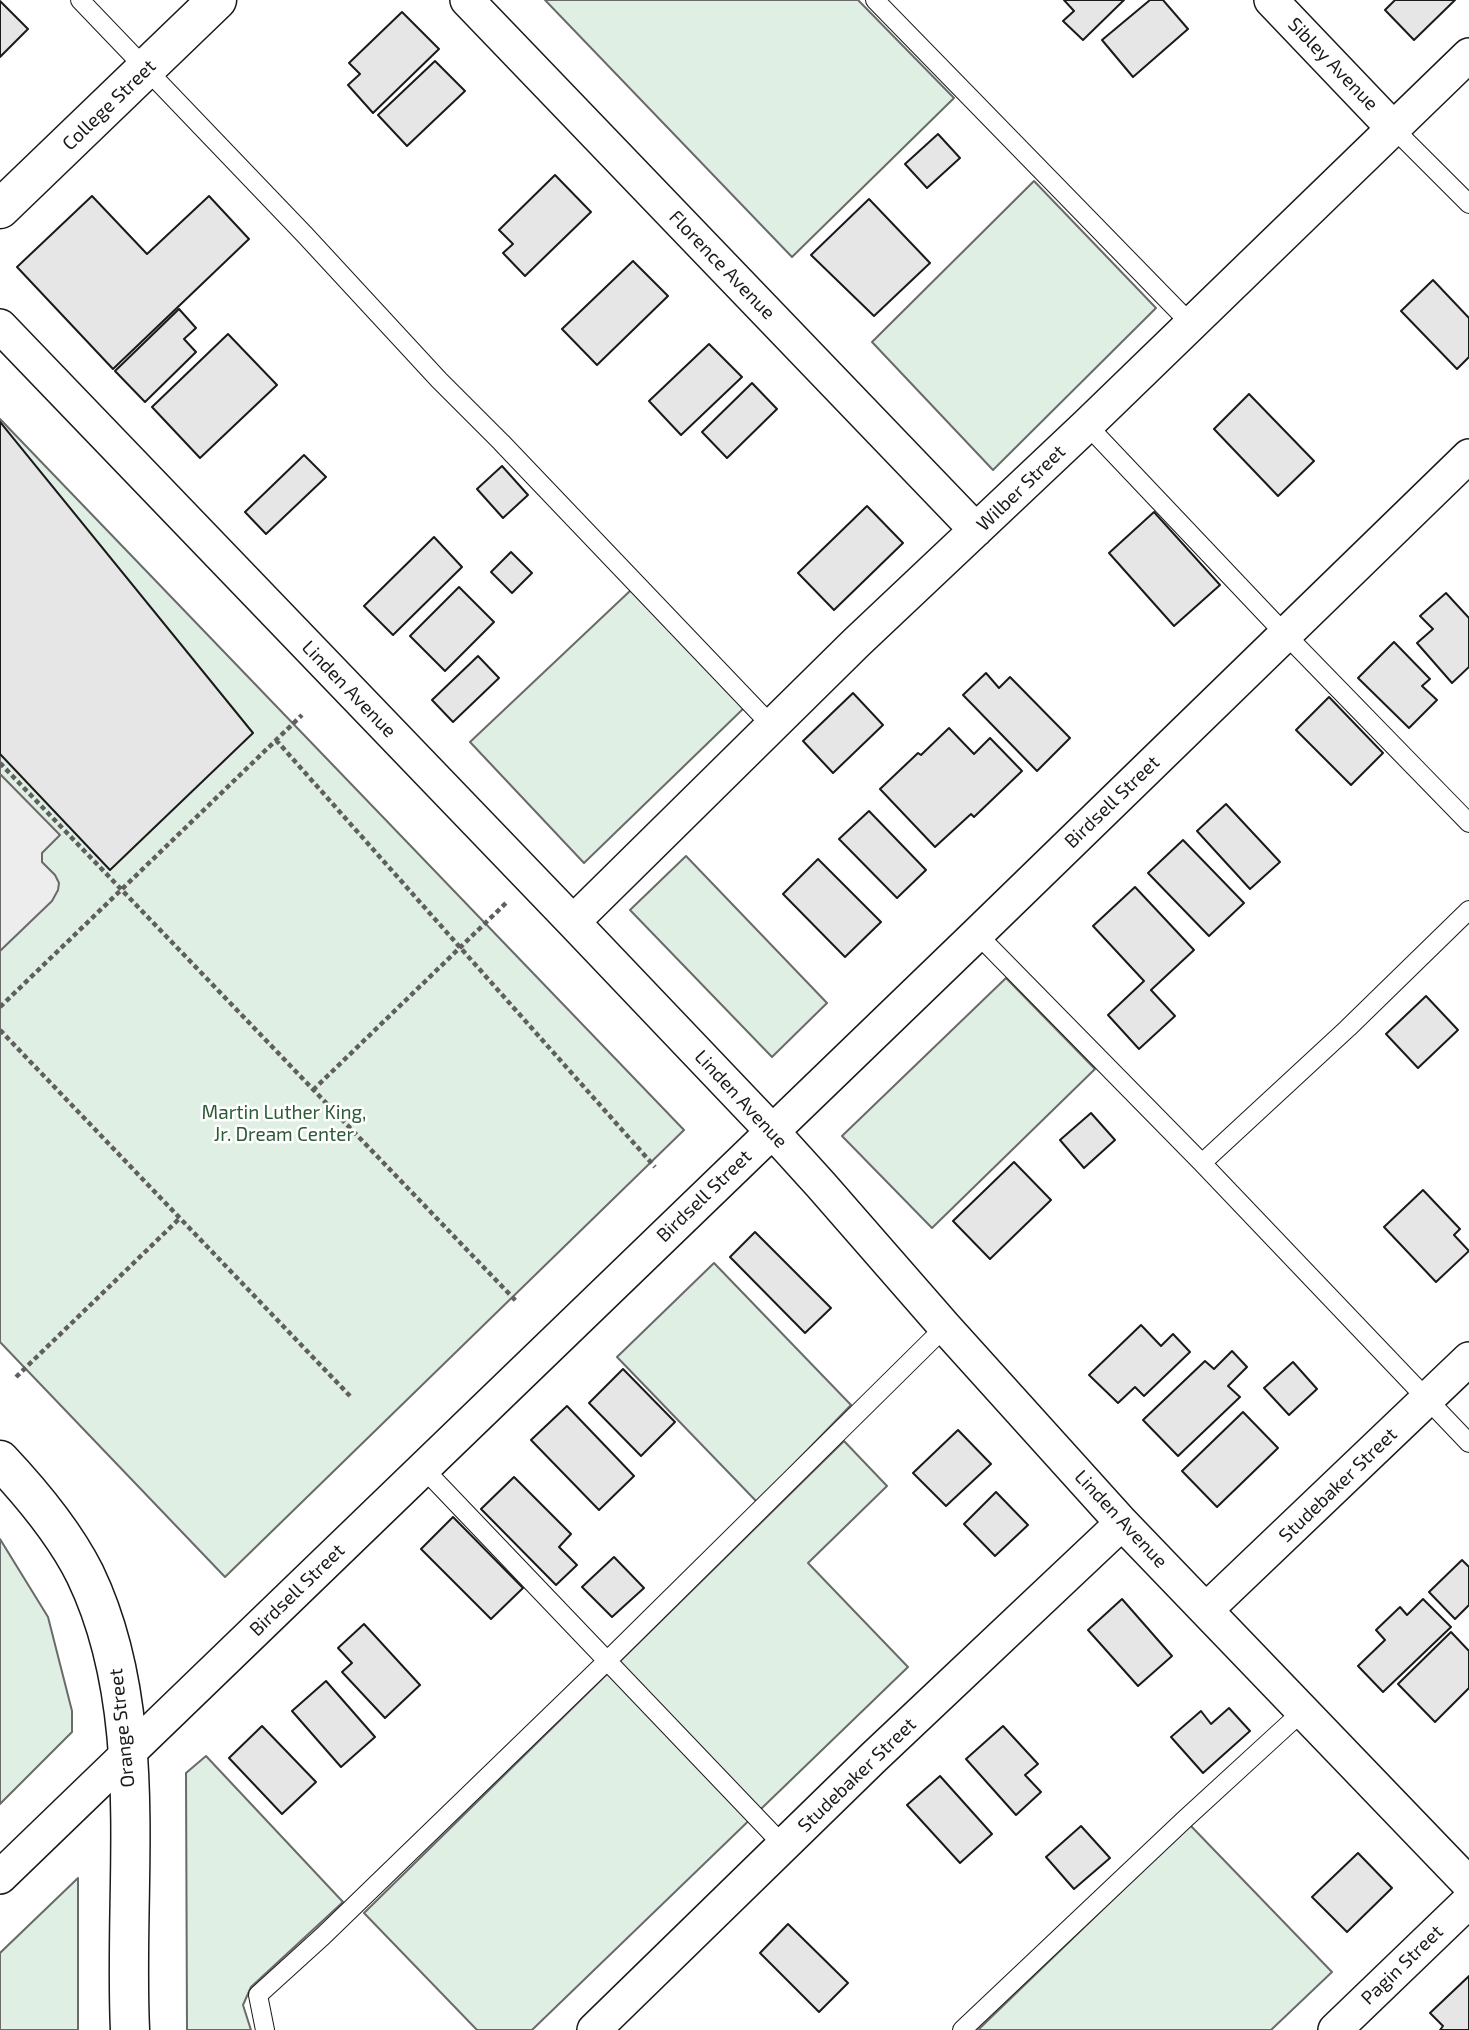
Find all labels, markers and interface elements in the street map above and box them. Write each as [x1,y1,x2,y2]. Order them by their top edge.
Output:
street label: Sibley Avenue [1283,13,1383,115]
street label: College Street [58,55,160,155]
street label: Florence Avenue [664,206,780,324]
street label: Wilber Street [972,440,1070,536]
street label: Linden Avenue [297,636,401,742]
street label: Birdsell Street [1060,751,1164,853]
street label: Linden Avenue [690,1045,792,1153]
park label: Martin Luther King, Jr. Dream Center [202,1102,366,1146]
street label: Birdsell Street [652,1145,756,1247]
street label: Studebaker Street [1274,1423,1402,1547]
street label: Linden Avenue [1070,1465,1172,1573]
street label: Birdsell Street [245,1539,349,1641]
street label: Orange Street [104,1667,140,1789]
street label: Studebaker Street [793,1713,921,1837]
street label: Pagin Street [1356,1920,1448,2010]

